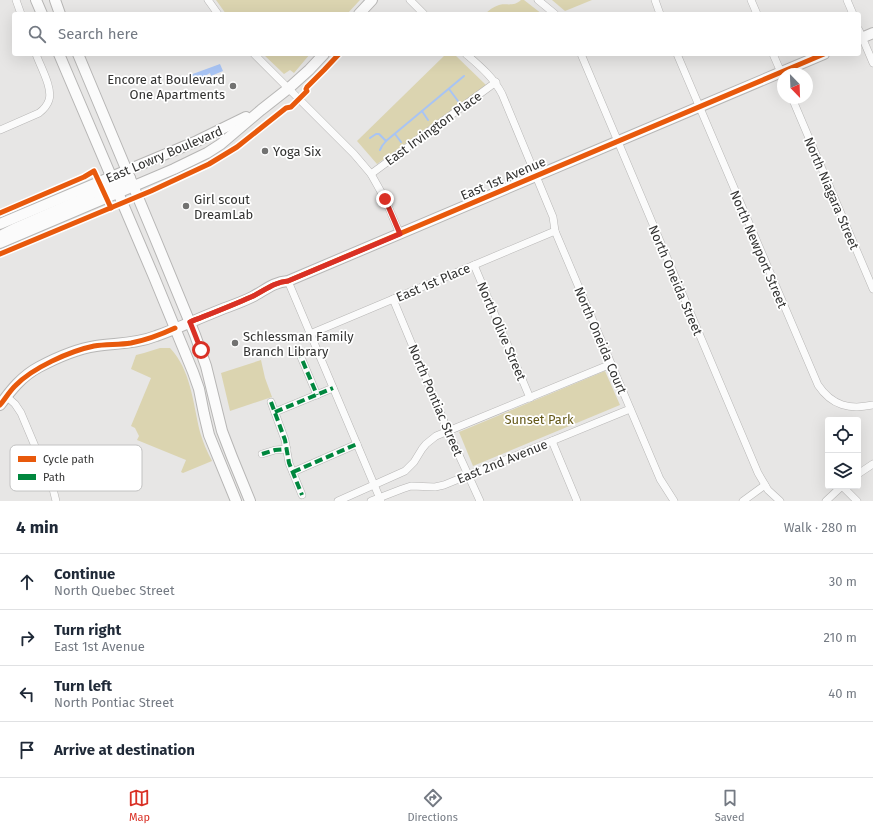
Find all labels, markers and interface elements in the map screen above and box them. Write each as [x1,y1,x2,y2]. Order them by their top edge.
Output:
search box [12,12,861,56]
icon: search [26,23,48,45]
text: Search here [58,25,138,43]
north arrow [777,68,813,104]
place label: Encore at Boulevard One Apartments [107,72,225,102]
marker: Encore at Boulevard One Apartments [228,81,238,91]
street label: East Irvington Place [382,88,484,168]
street label: East Lowry Boulevard [104,123,225,186]
street label: North Niagara Street [801,135,862,252]
place label: Yoga Six [273,144,322,159]
marker: Yoga Six [260,146,270,156]
street label: East 1st Avenue [458,154,548,203]
street label: North Newport Street [727,188,790,311]
route end [376,190,394,208]
place label: Girl scout DreamLab [194,192,253,222]
marker: Girl scout DreamLab [181,201,191,211]
street label: North Oneida Street [646,223,706,338]
street label: East 1st Place [394,260,473,305]
street label: North Olive Street [474,280,529,383]
street label: North Oneida Court [571,284,630,396]
place label: Schlessman Family Branch Library [243,329,354,359]
marker: Schlessman Family Branch Library [230,338,240,348]
route start [192,341,210,359]
street label: North Pontiac Street [405,342,466,459]
park label: Sunset Park [504,412,574,427]
map controls [825,417,861,489]
button: locate [825,417,861,453]
street label: East 2nd Avenue [455,436,550,486]
legend [10,445,142,491]
text: Cycle path [43,453,94,466]
button: layers [825,453,861,489]
text: Path [43,471,65,484]
text: 4 min [16,517,59,538]
text: Walk · 280 m [784,520,857,535]
text: Continue [54,565,115,583]
icon: ahead [16,571,38,593]
text: 30 m [829,574,857,589]
text: North Quebec Street [54,583,175,598]
text: Turn right [54,621,121,639]
icon: right [16,627,38,649]
text: 210 m [823,630,857,645]
text: East 1st Avenue [54,639,145,654]
text: Turn left [54,677,112,695]
icon: left [16,683,38,705]
text: 40 m [828,686,857,701]
text: North Pontiac Street [54,695,174,710]
icon: arrive [16,739,38,761]
text: Arrive at destination [54,741,195,759]
tab: Map [128,787,150,824]
tab: Directions [407,787,458,824]
tab: Saved [715,787,745,824]

